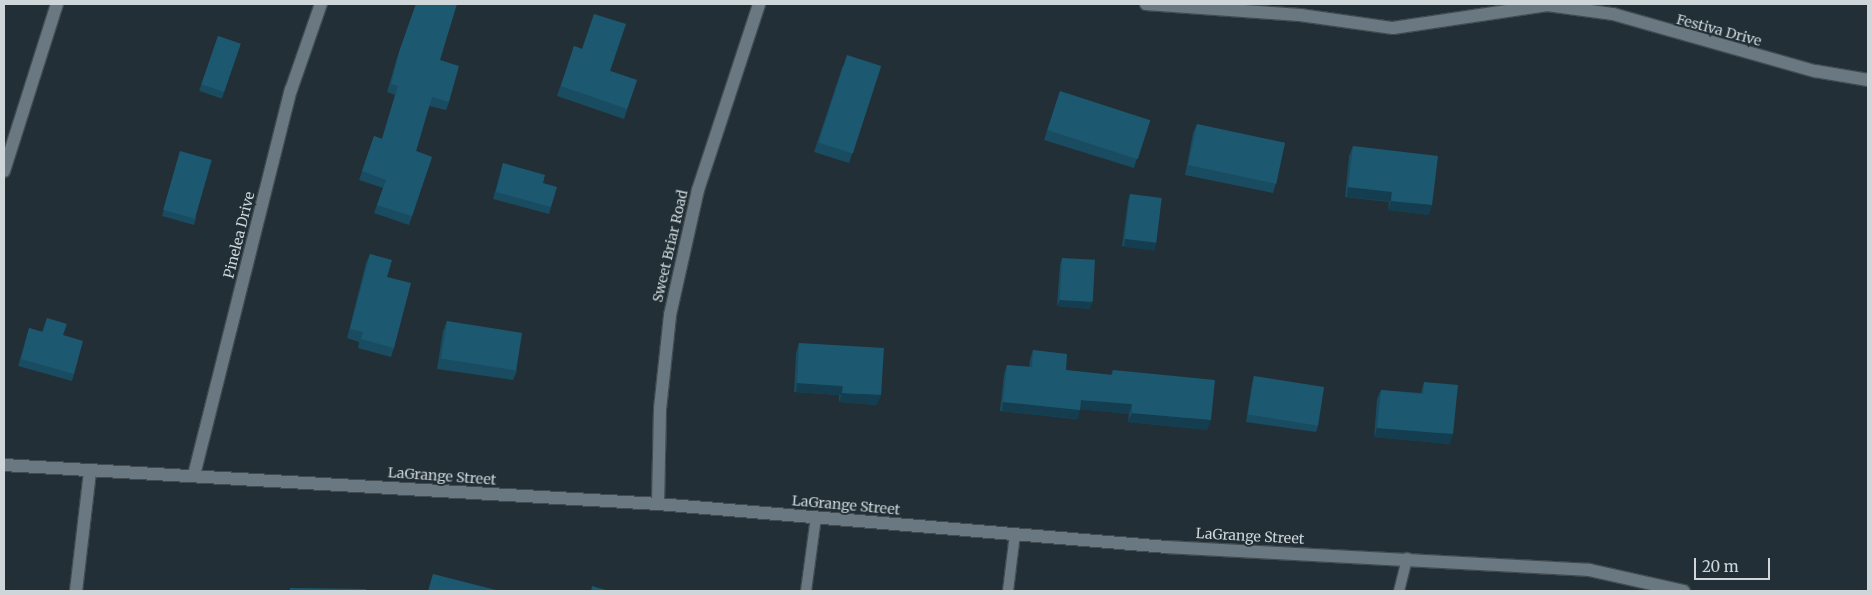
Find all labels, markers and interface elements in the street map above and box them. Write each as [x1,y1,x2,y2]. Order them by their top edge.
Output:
street label: Festiva Drive [1675,11,1763,49]
street label: Sweet Briar Road [649,188,691,304]
street label: Pinelea Drive [220,190,258,280]
street label: LaGrange Street [387,464,497,488]
street label: LaGrange Street [791,492,901,518]
street label: LaGrange Street [1195,525,1305,547]
scale bar [1697,548,1773,580]
text: 20 m [1702,557,1739,576]

